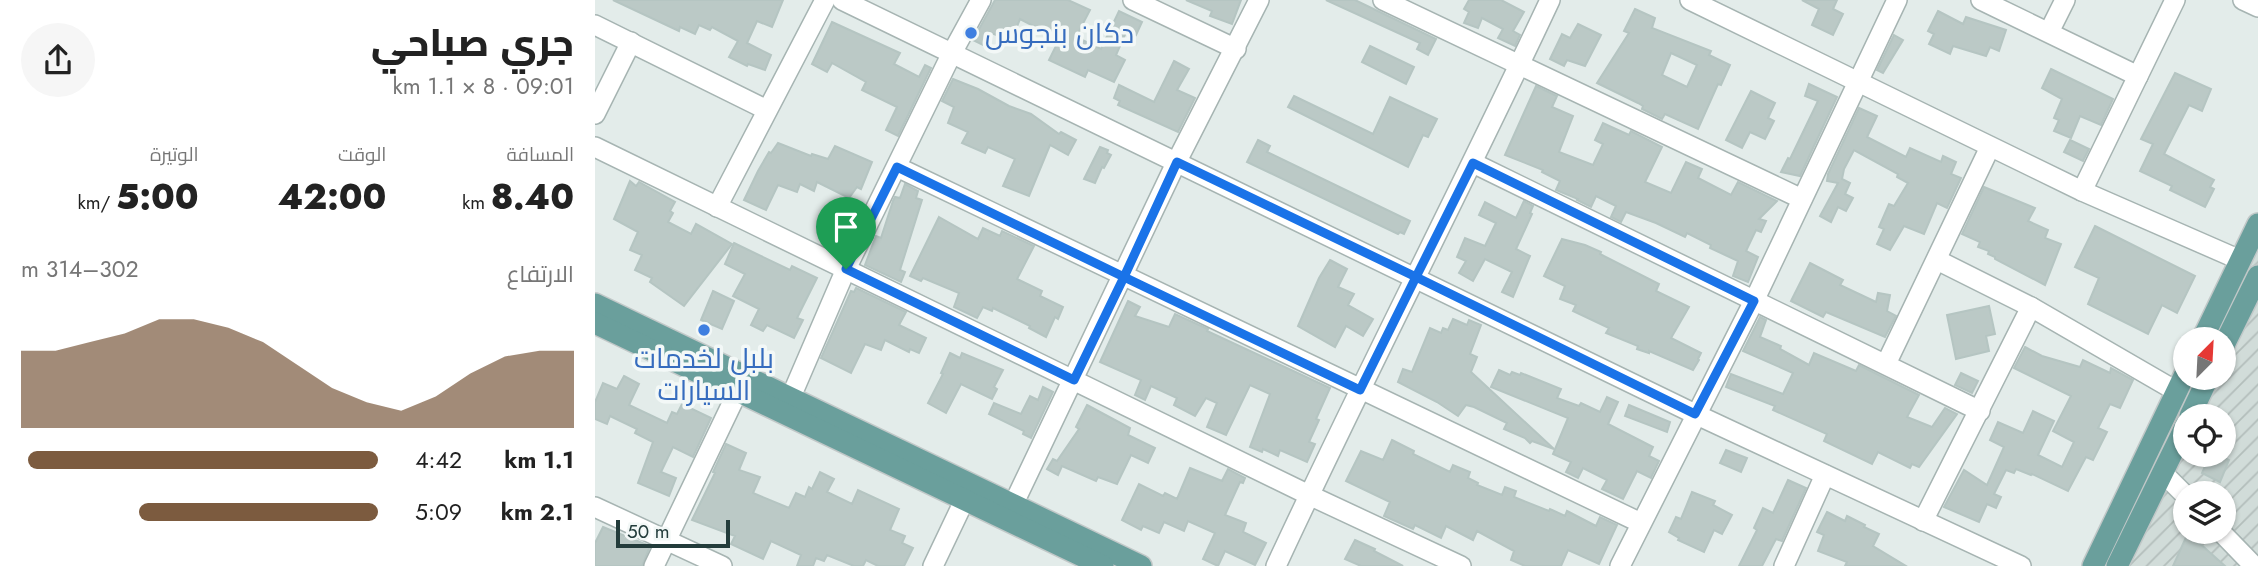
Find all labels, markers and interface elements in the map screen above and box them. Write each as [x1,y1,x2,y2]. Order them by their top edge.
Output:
place label: دكان بنجوس [985,13,1134,54]
text: جري صباحي [371,15,574,70]
button: share [21,23,95,97]
marker: دكان بنجوس [963,25,979,41]
text: 09:01 · 8 × 1.1 km [393,69,574,103]
text: الوتيرة [150,141,199,168]
text: الوقت [338,141,386,168]
text: المسافة [506,141,574,168]
text: 5:00 [116,172,199,222]
text: 42:00 [278,172,386,222]
text: 8.40 [491,172,574,222]
text: /km [77,189,116,216]
text: km [462,189,491,216]
pin [816,197,876,269]
icon: arrive [827,208,865,246]
text: 302–314 m [21,252,139,286]
text: الارتفاع [507,257,574,291]
marker: بلبل لخدمات السيارات [696,322,712,338]
north arrow [2173,327,2237,390]
map controls [2173,327,2236,544]
place label: بلبل لخدمات السيارات [634,338,774,411]
button: locate [2173,404,2236,467]
text: 4:42 [415,443,462,477]
text: 1.1 km [504,443,574,477]
button: layers [2173,481,2236,544]
text: 5:09 [415,495,462,529]
text: 2.1 km [501,495,574,529]
scale bar [616,517,730,549]
text: 50 m [627,518,670,545]

